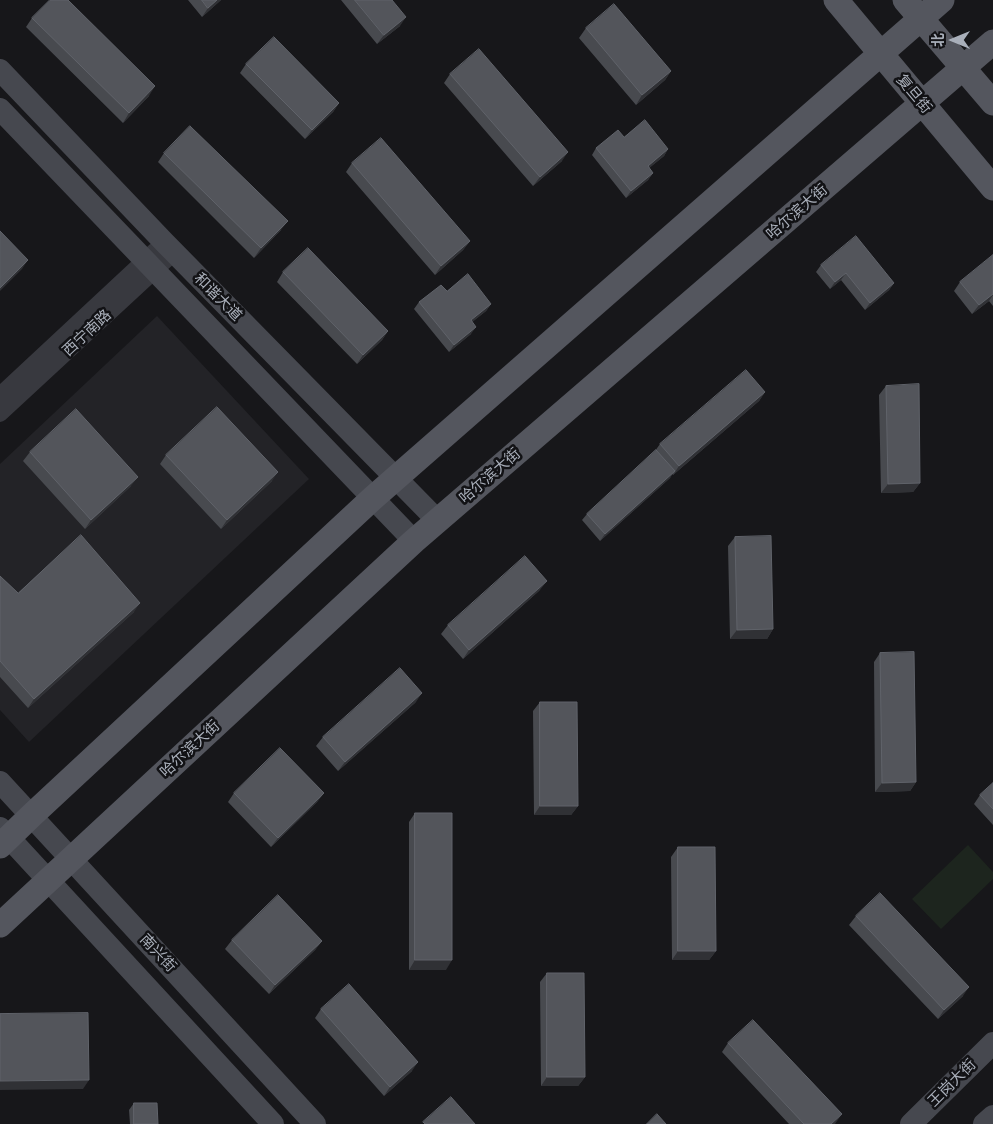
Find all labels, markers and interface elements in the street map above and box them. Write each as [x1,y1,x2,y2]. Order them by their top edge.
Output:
north arrow [928,15,978,65]
text: 北 [930,33,946,47]
street label: 复旦街 [893,71,935,117]
street label: 哈尔滨大街 [763,181,831,243]
street label: 和谐大道 [190,269,246,325]
street label: 西宁南路 [59,306,115,360]
street label: 哈尔滨大街 [456,445,524,507]
street label: 哈尔滨大街 [156,717,224,781]
street label: 南兴街 [136,930,180,976]
street label: 王岗大街 [924,1055,980,1111]

